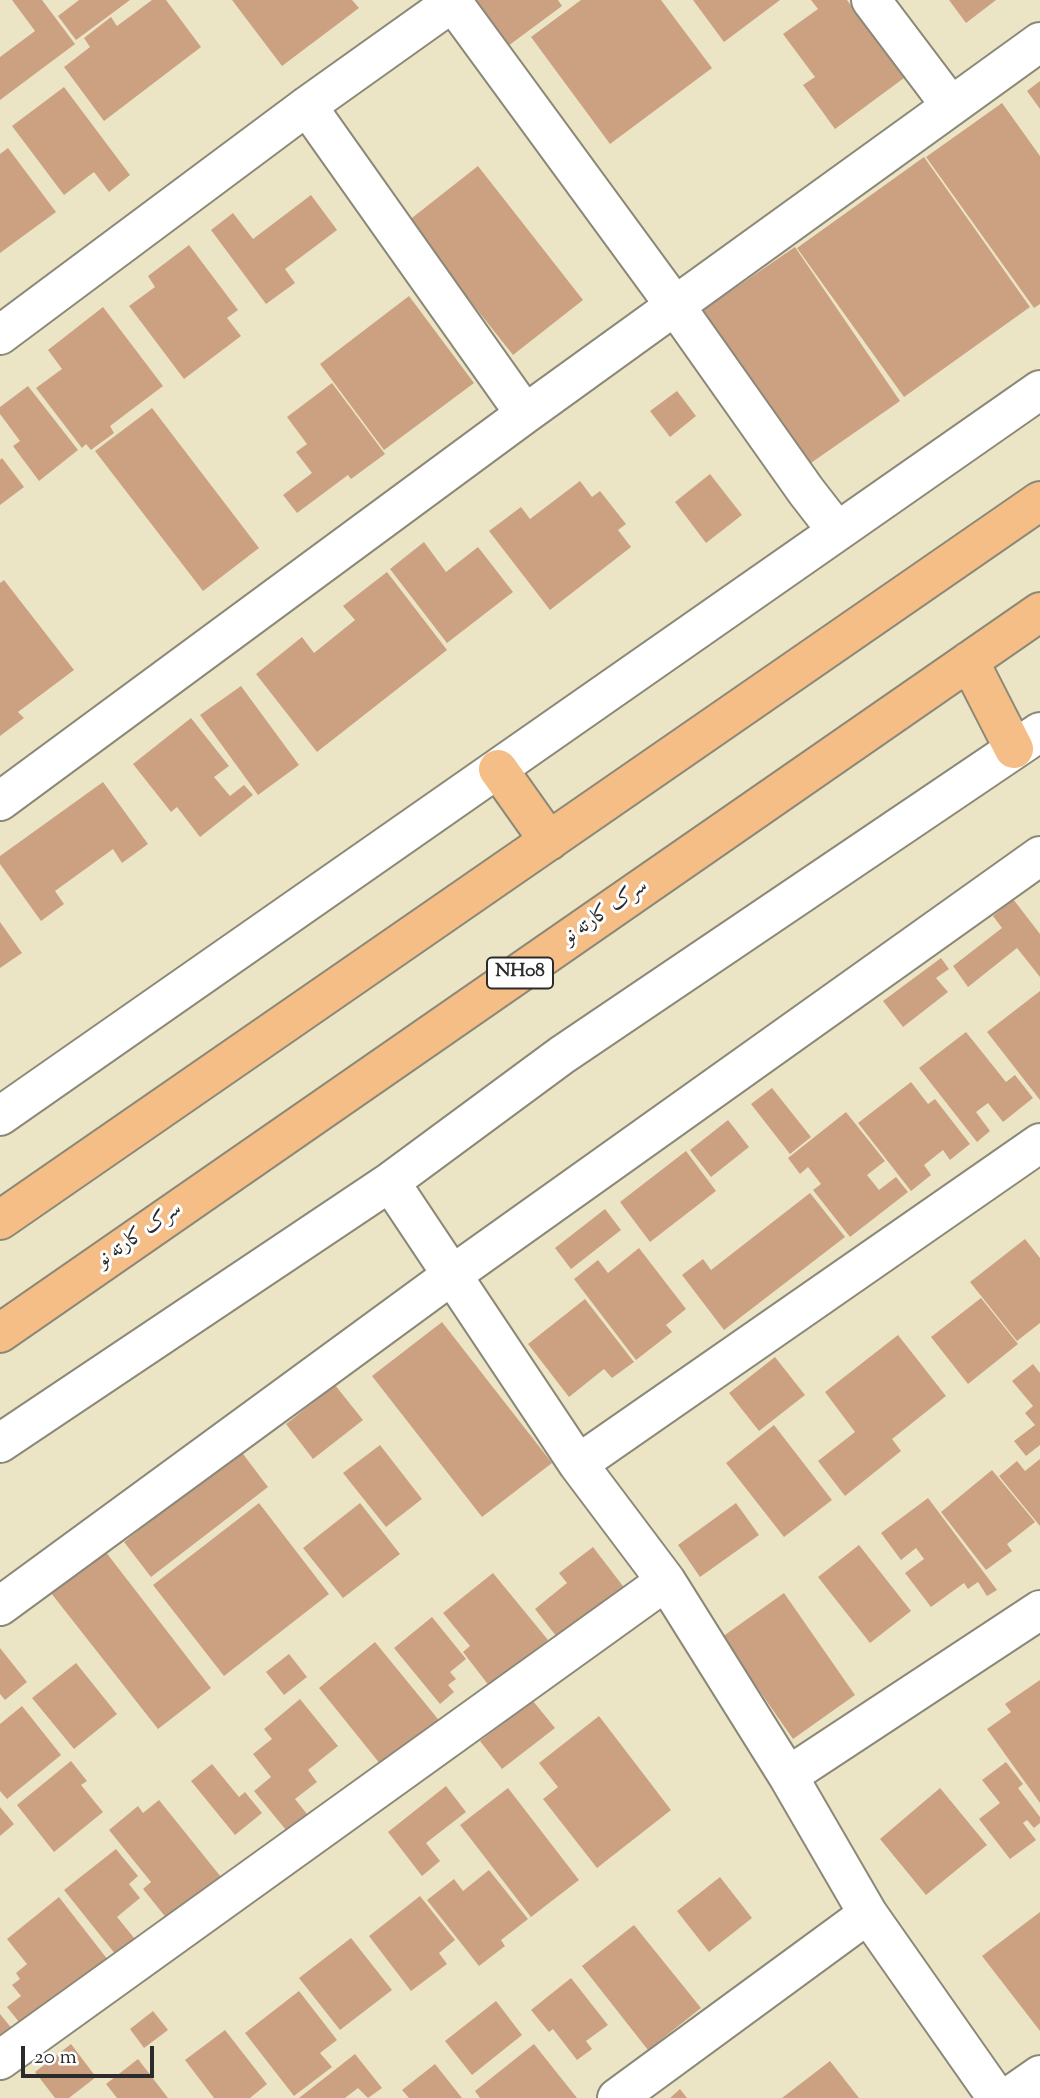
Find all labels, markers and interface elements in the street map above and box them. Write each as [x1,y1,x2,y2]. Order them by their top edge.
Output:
street label: سرک کارته نو [559,875,653,951]
road number: NH08 [487,958,553,988]
street label: سرک کارته نو [93,1198,187,1274]
scale bar [24,2032,158,2076]
text: 20 m [34,2043,77,2073]

